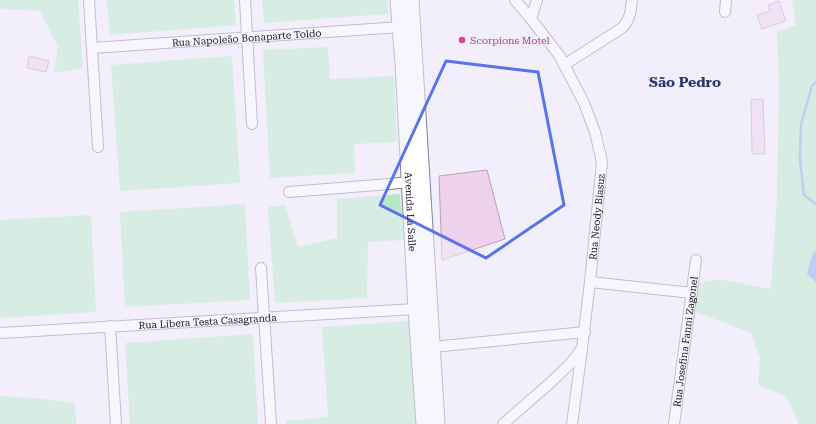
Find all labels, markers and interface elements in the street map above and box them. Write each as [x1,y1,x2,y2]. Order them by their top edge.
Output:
street label: Rua Napoleão Bonaparte Toldo [171,27,322,48]
marker: Scorpions Motel [457,35,467,45]
place label: Scorpions Motel [470,35,550,46]
district label: São Pedro [649,74,721,90]
street label: Avenida La Salle [403,172,418,252]
street label: Rua Neody Biasuz [587,173,606,260]
street label: Rua Josefina Fanni Zagonel [671,276,699,408]
street label: Rua Libera Testa Casagranda [138,312,278,330]

